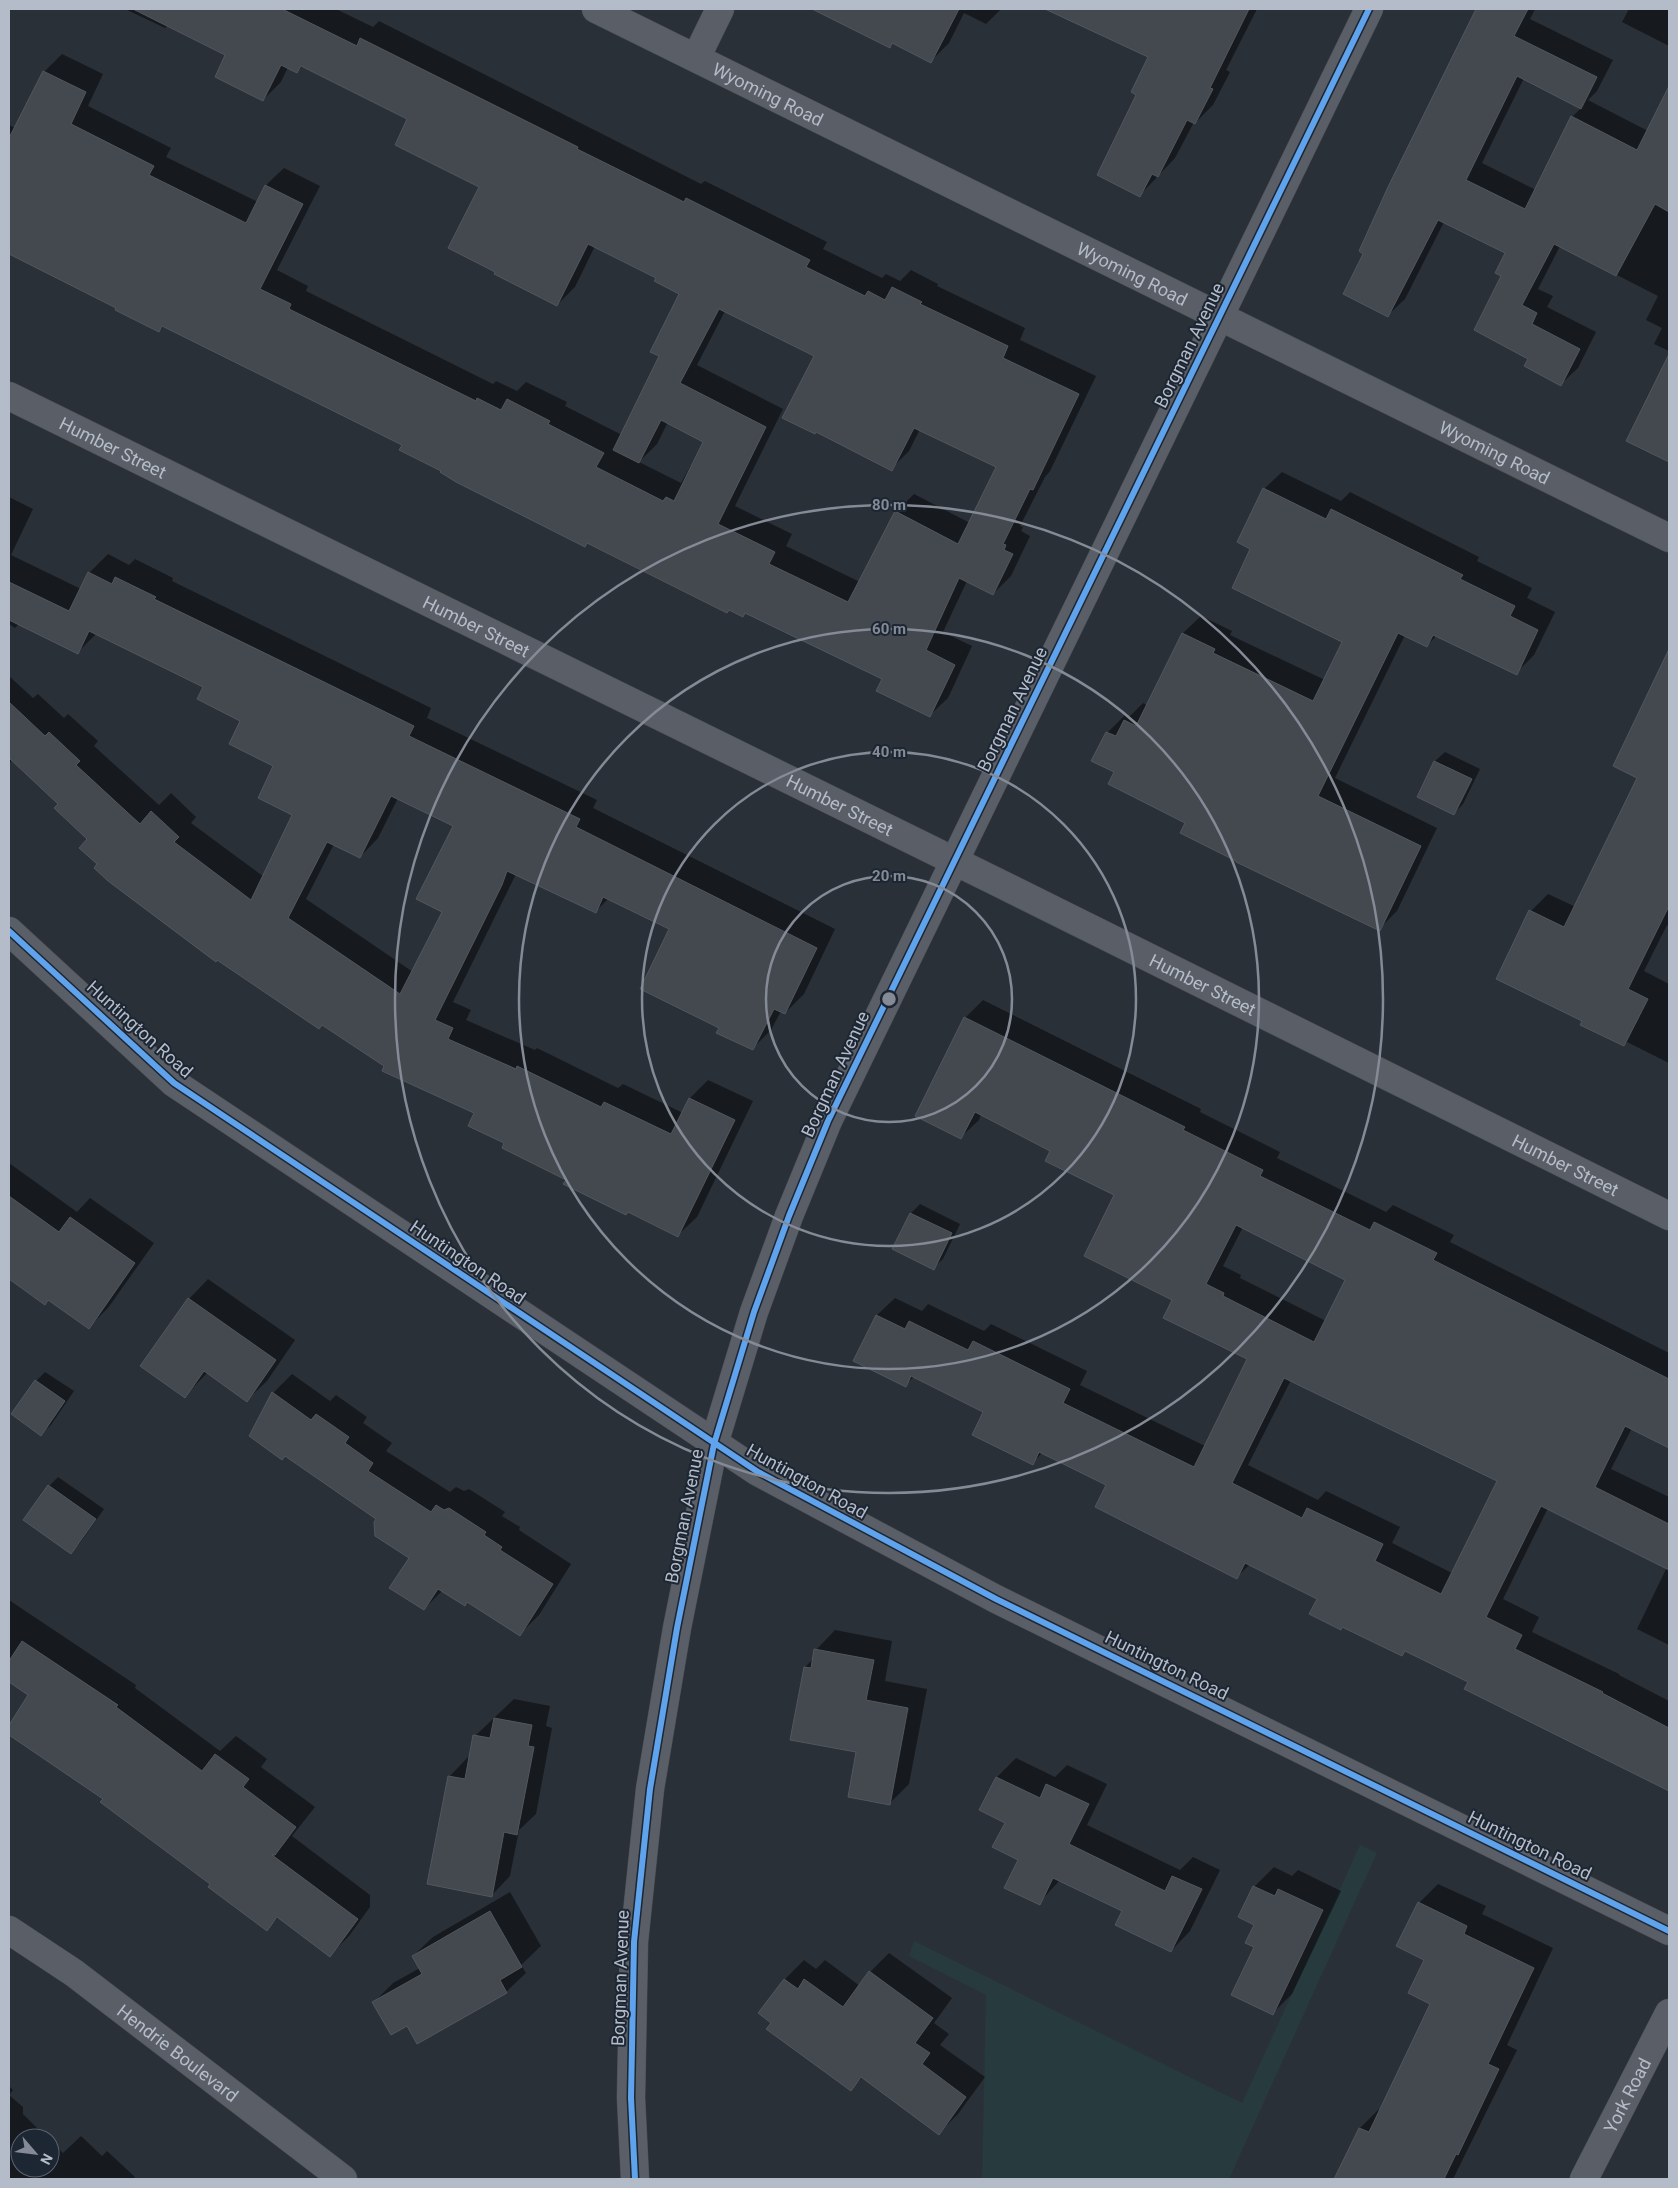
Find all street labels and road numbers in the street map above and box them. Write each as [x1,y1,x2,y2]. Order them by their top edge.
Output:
street label: Wyoming Road [709,58,827,130]
street label: Wyoming Road [1074,237,1191,310]
street label: Borgman Avenue [1150,279,1228,411]
street label: Humber Street [56,412,170,482]
street label: Wyoming Road [1436,416,1553,488]
street label: Humber Street [420,591,533,661]
street label: Borgman Avenue [973,643,1051,775]
street label: Humber Street [783,770,897,840]
street label: Humber Street [1146,949,1260,1020]
street label: Huntington Road [83,976,197,1082]
street label: Borgman Avenue [797,1008,873,1140]
street label: Humber Street [1509,1129,1622,1200]
street label: Huntington Road [406,1216,530,1308]
street label: Huntington Road [743,1439,871,1523]
street label: Borgman Avenue [661,1447,707,1585]
street label: Huntington Road [1102,1626,1232,1704]
street label: Huntington Road [1465,1806,1595,1884]
street label: Borgman Avenue [607,1909,633,2047]
street label: Hendrie Boulevard [113,2000,243,2106]
street label: York Road [1599,2054,1655,2136]

